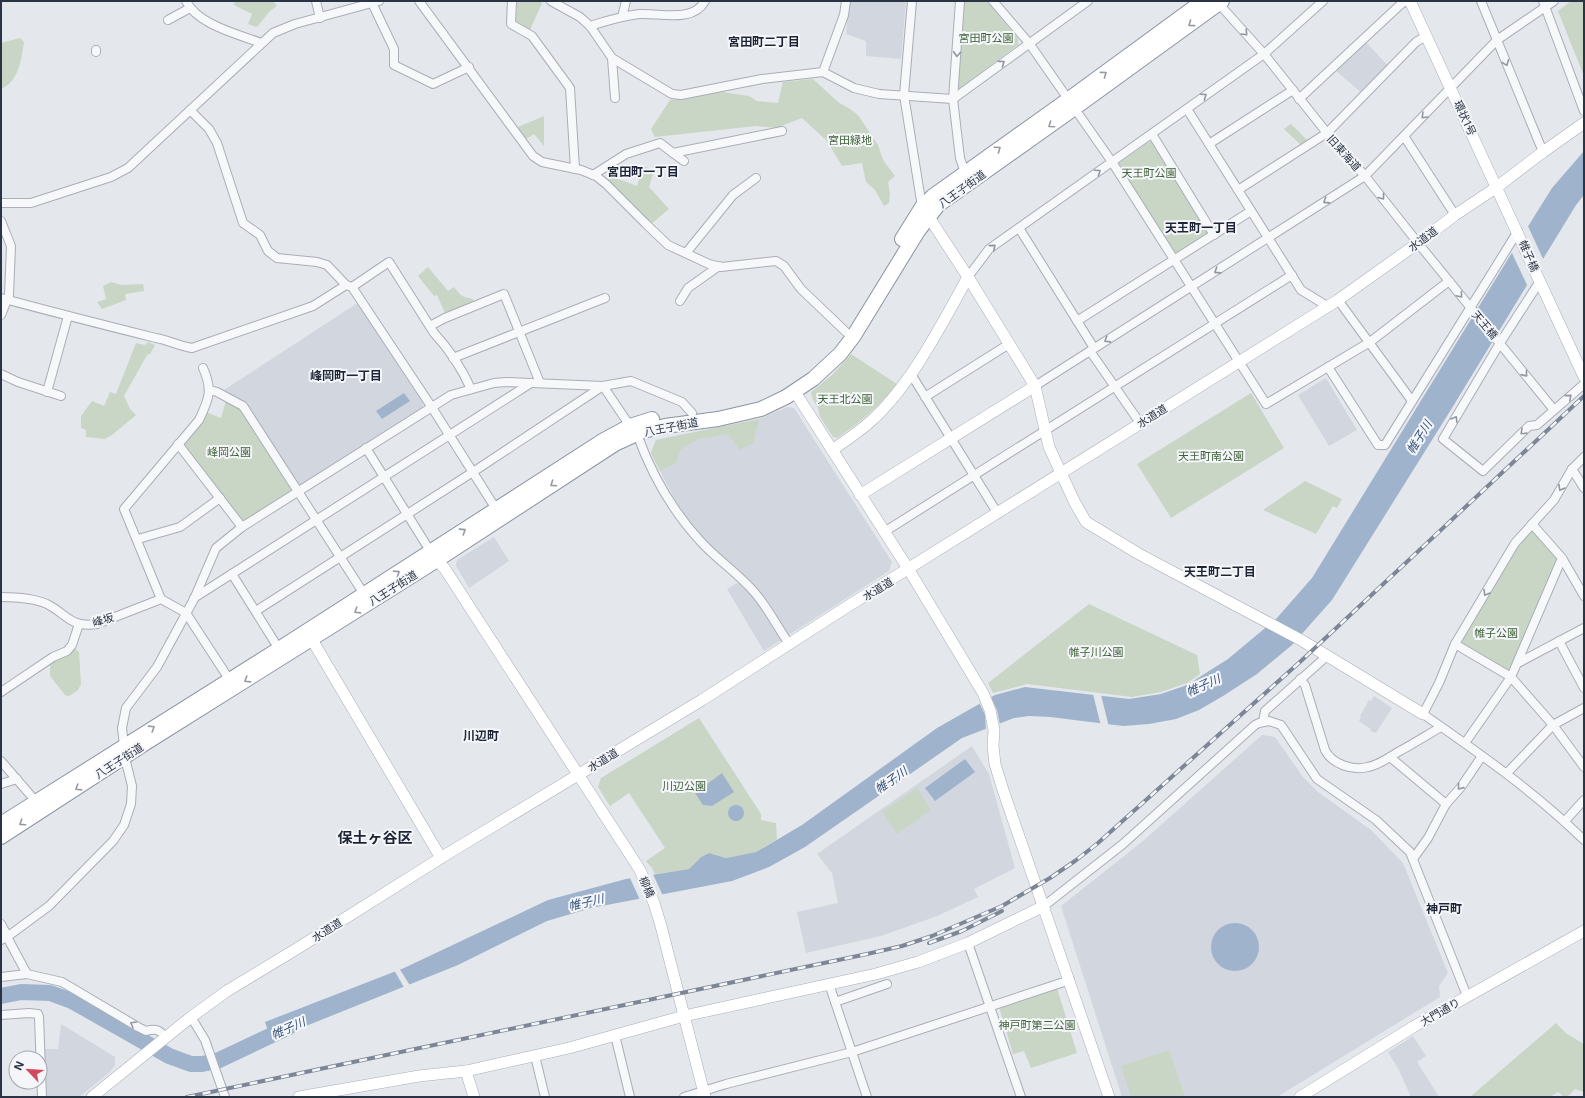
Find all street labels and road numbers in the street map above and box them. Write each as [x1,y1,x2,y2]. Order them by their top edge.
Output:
street label: 環状1号 [1451,98,1479,138]
street label: 旧東海道 [1324,132,1364,174]
street label: 八王子街道 [936,167,988,211]
street label: 水道道 [1406,223,1440,255]
street label: 帷子橋 [1516,238,1542,274]
street label: 天王橋 [1469,308,1501,342]
street label: 水道道 [1134,401,1170,431]
street label: 八王子街道 [643,415,699,439]
street label: 八王子街道 [366,567,420,609]
street label: 水道道 [860,575,896,603]
street label: 峰坂 [90,610,116,630]
street label: 八王子街道 [92,740,146,782]
street label: 水道道 [585,746,621,774]
street label: 柳橋 [636,874,658,900]
street label: 水道道 [309,915,345,945]
street label: 大門通り [1417,995,1463,1029]

